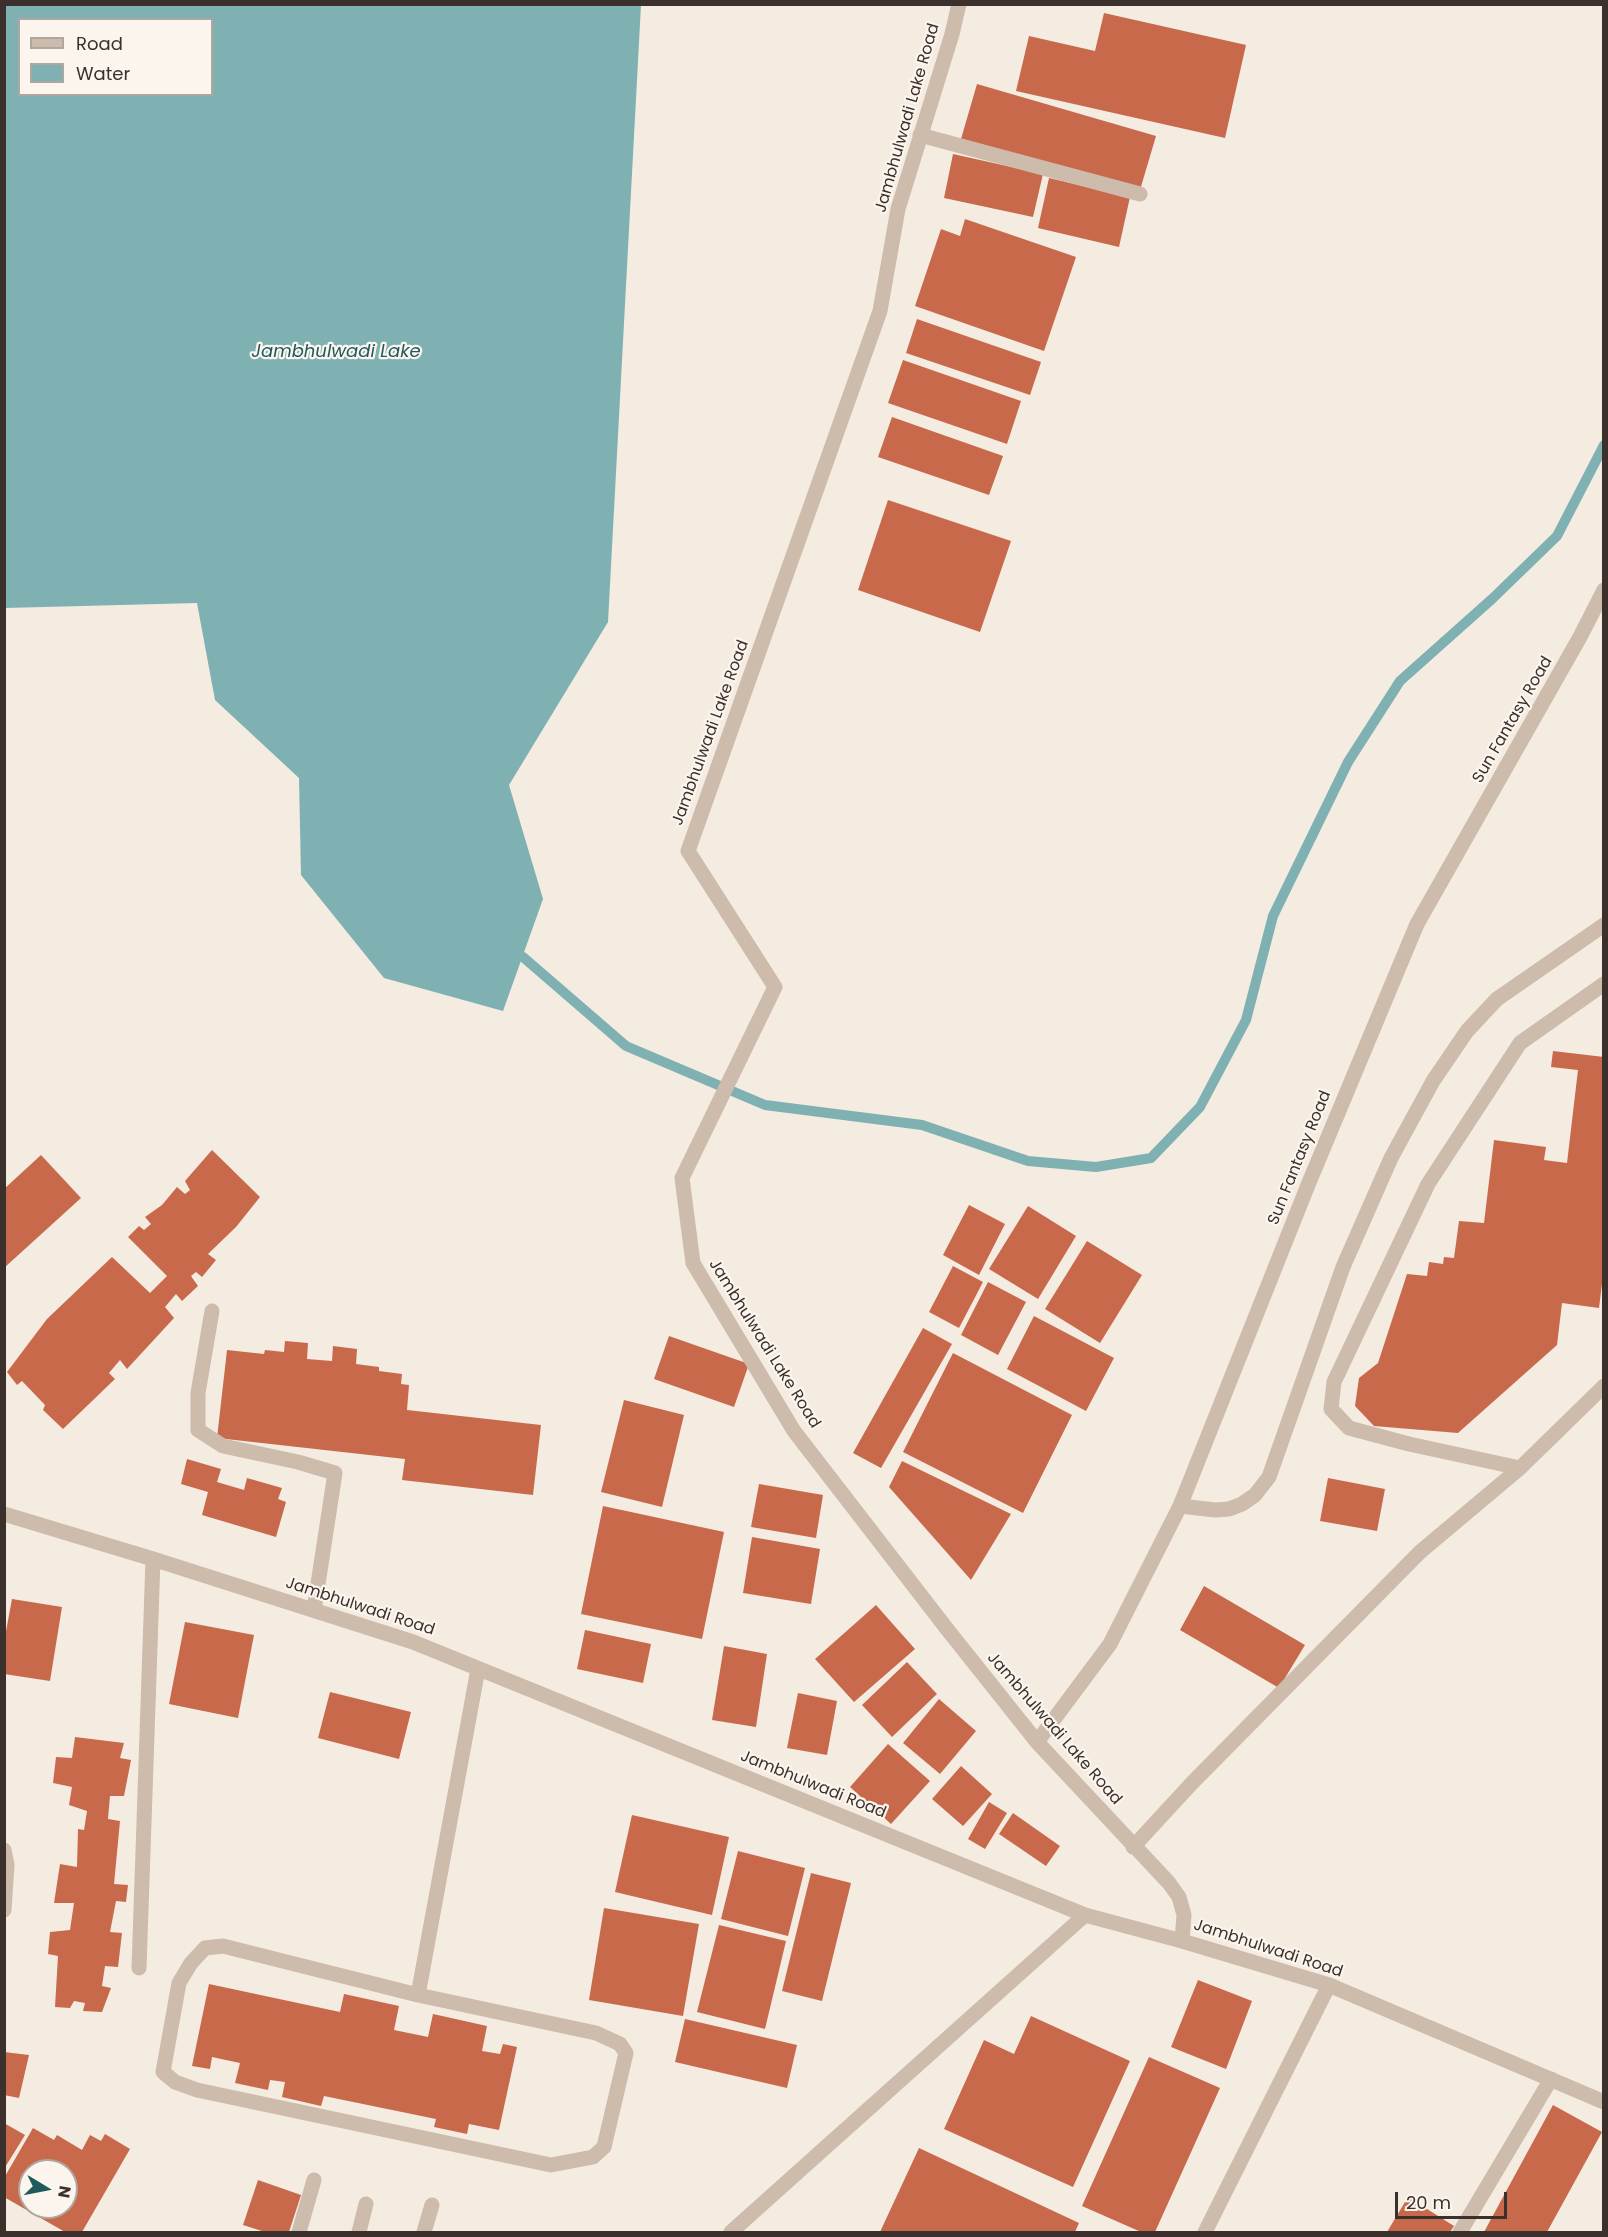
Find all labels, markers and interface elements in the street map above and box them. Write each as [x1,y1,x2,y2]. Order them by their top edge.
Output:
legend [18,18,213,96]
street label: Jambhulwadi Lake Road [872,21,944,215]
text: Road [76,31,123,56]
text: Water [76,61,130,86]
water label: Jambhulwadi Lake [251,341,421,363]
street label: Jambhulwadi Lake Road [669,638,753,828]
street label: Sun Fantasy Road [1469,653,1557,787]
street label: Sun Fantasy Road [1264,1088,1336,1228]
street label: Jambhulwadi Lake Road [704,1256,824,1432]
street label: Jambhulwadi Road [283,1574,437,1640]
street label: Jambhulwadi Lake Road [983,1649,1125,1809]
street label: Jambhulwadi Road [737,1747,889,1823]
street label: Jambhulwadi Road [1191,1916,1345,1982]
north arrow [18,2159,78,2219]
scale bar [1398,2180,1510,2218]
text: N [52,2184,77,2200]
text: 20 m [1406,2190,1451,2215]

